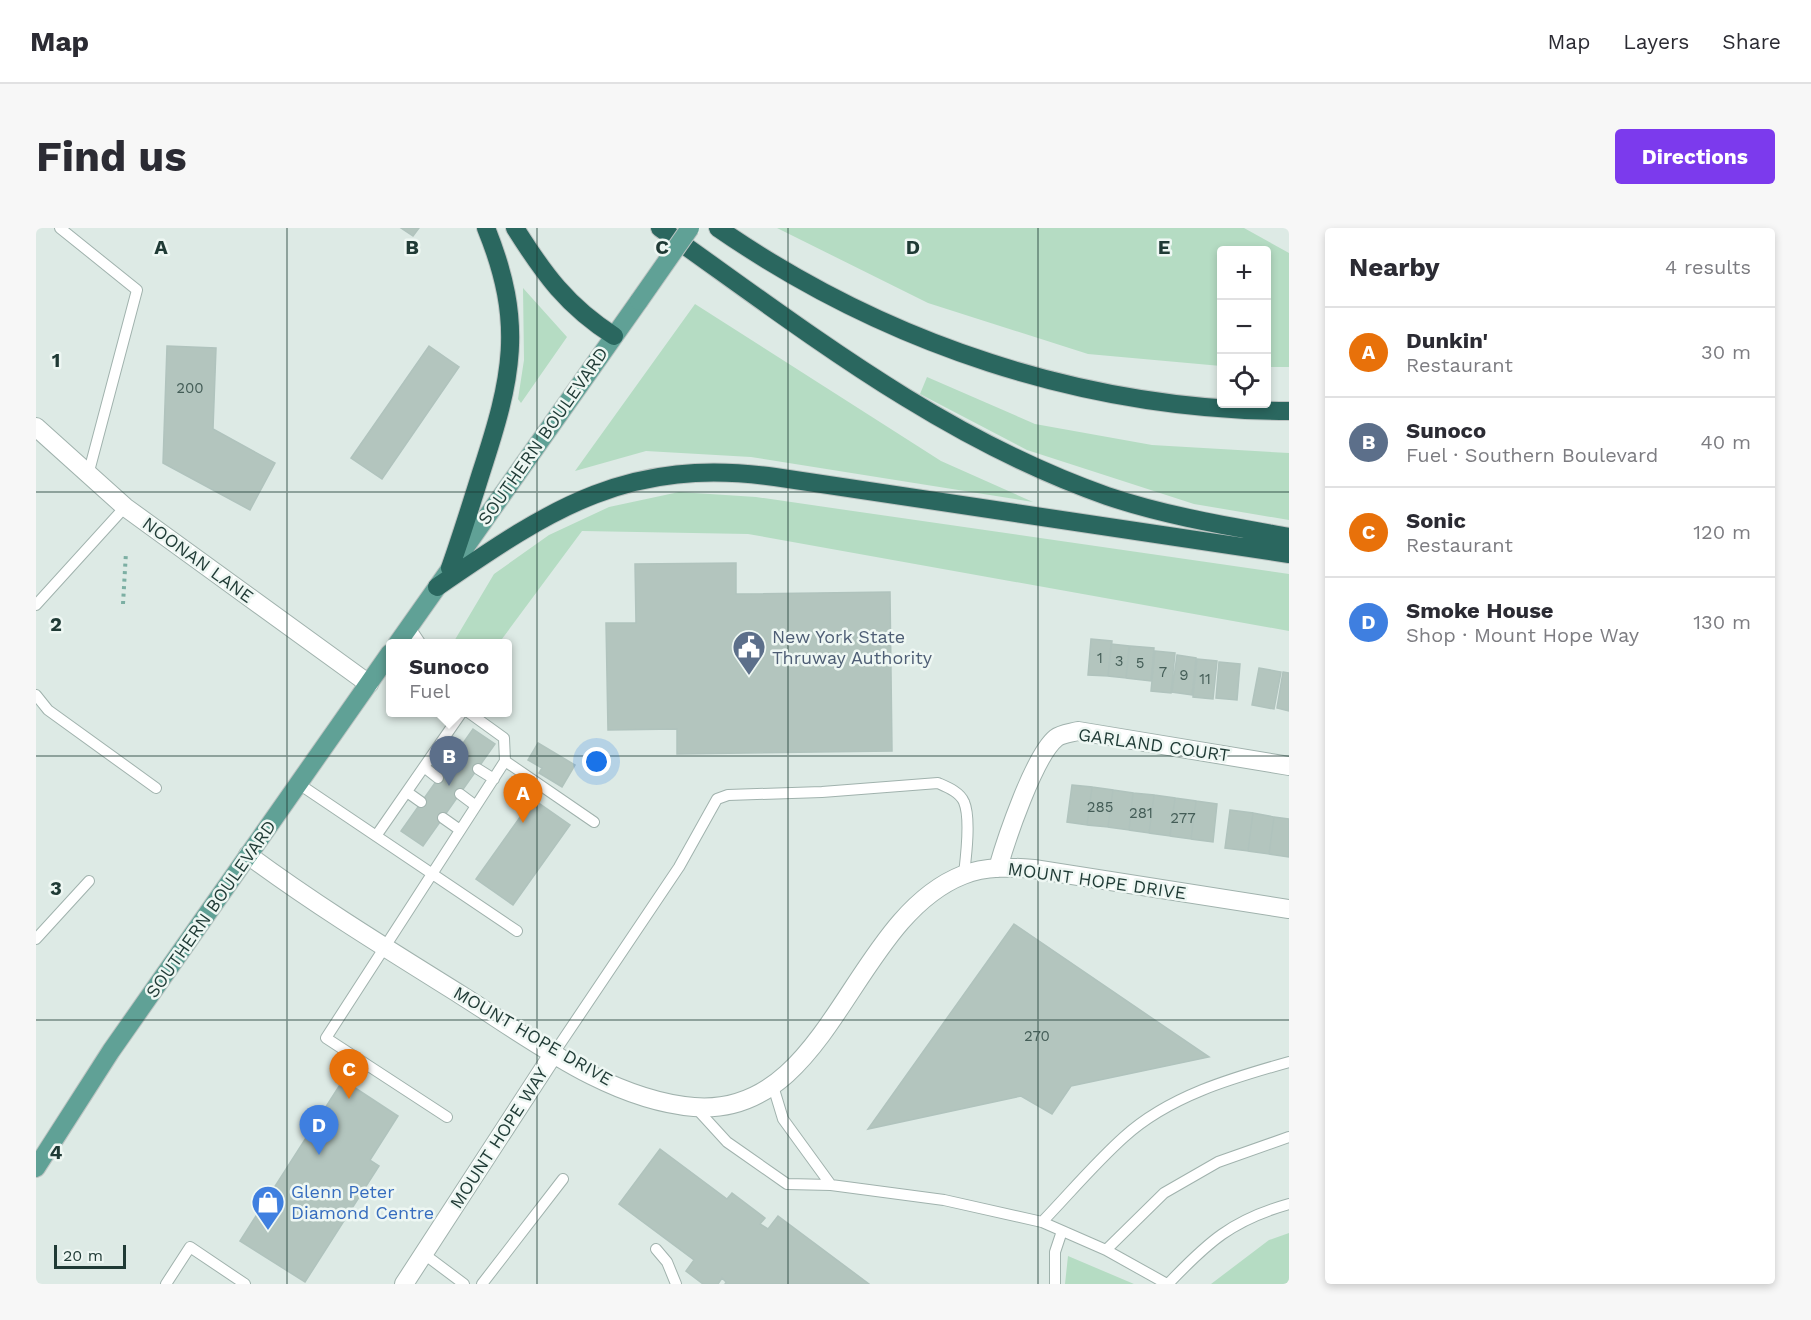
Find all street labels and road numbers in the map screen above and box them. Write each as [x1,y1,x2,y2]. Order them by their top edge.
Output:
street label: SOUTHERN BOULEVARD [473,343,612,529]
street label: NOONAN LANE [139,512,258,607]
street label: GARLAND COURT [1077,723,1231,766]
street label: SOUTHERN BOULEVARD [141,816,280,1002]
street label: MOUNT HOPE DRIVE [1006,858,1188,903]
street label: MOUNT HOPE DRIVE [450,981,616,1090]
street label: MOUNT HOPE WAY [445,1063,552,1212]

